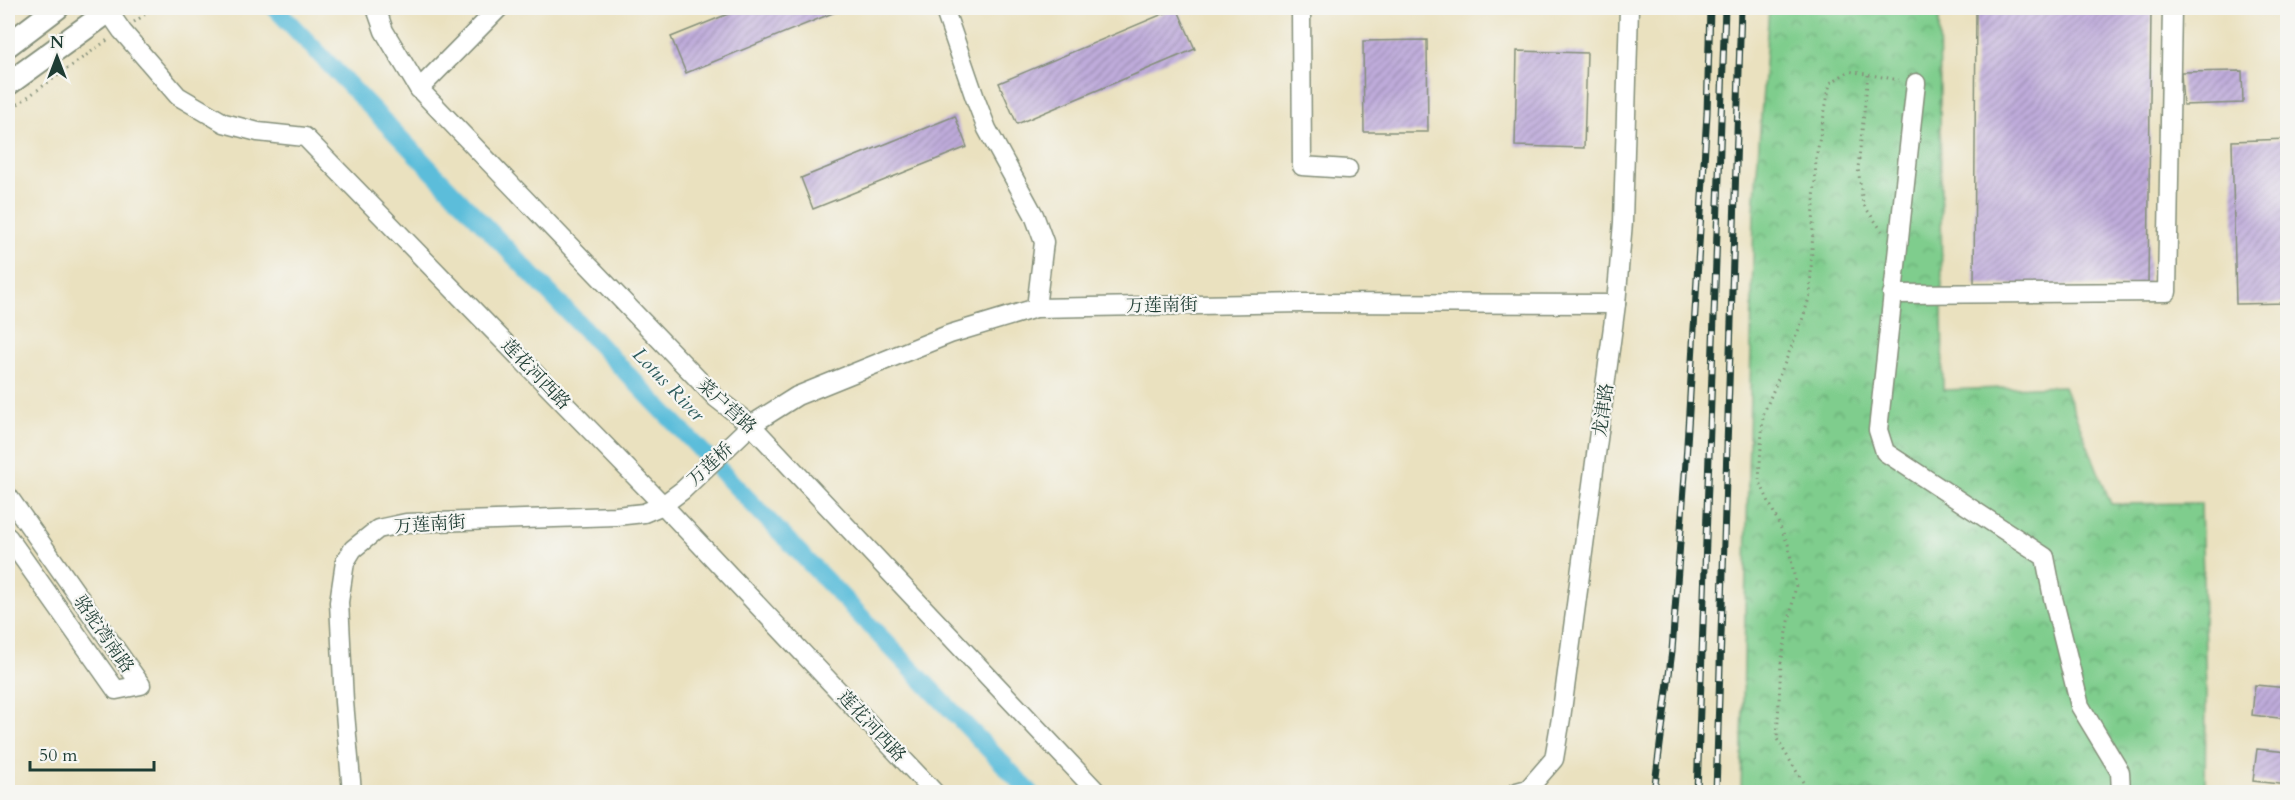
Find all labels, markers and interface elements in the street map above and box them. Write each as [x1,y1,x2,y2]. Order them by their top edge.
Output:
north arrow [27,27,87,87]
text: N [50,32,64,54]
street label: 万莲南街 [1126,292,1198,319]
street label: 莲花河西路 [495,333,576,415]
water label: Lotus River [626,341,712,428]
street label: 菜户营路 [692,373,762,440]
street label: 龙津路 [1587,382,1620,439]
street label: 万莲桥 [682,437,739,492]
street label: 万莲南街 [393,510,467,539]
street label: 骆驼湾南路 [68,590,140,678]
street label: 莲花河西路 [832,685,911,768]
scale bar [30,734,154,772]
text: 50 m [39,743,78,768]

